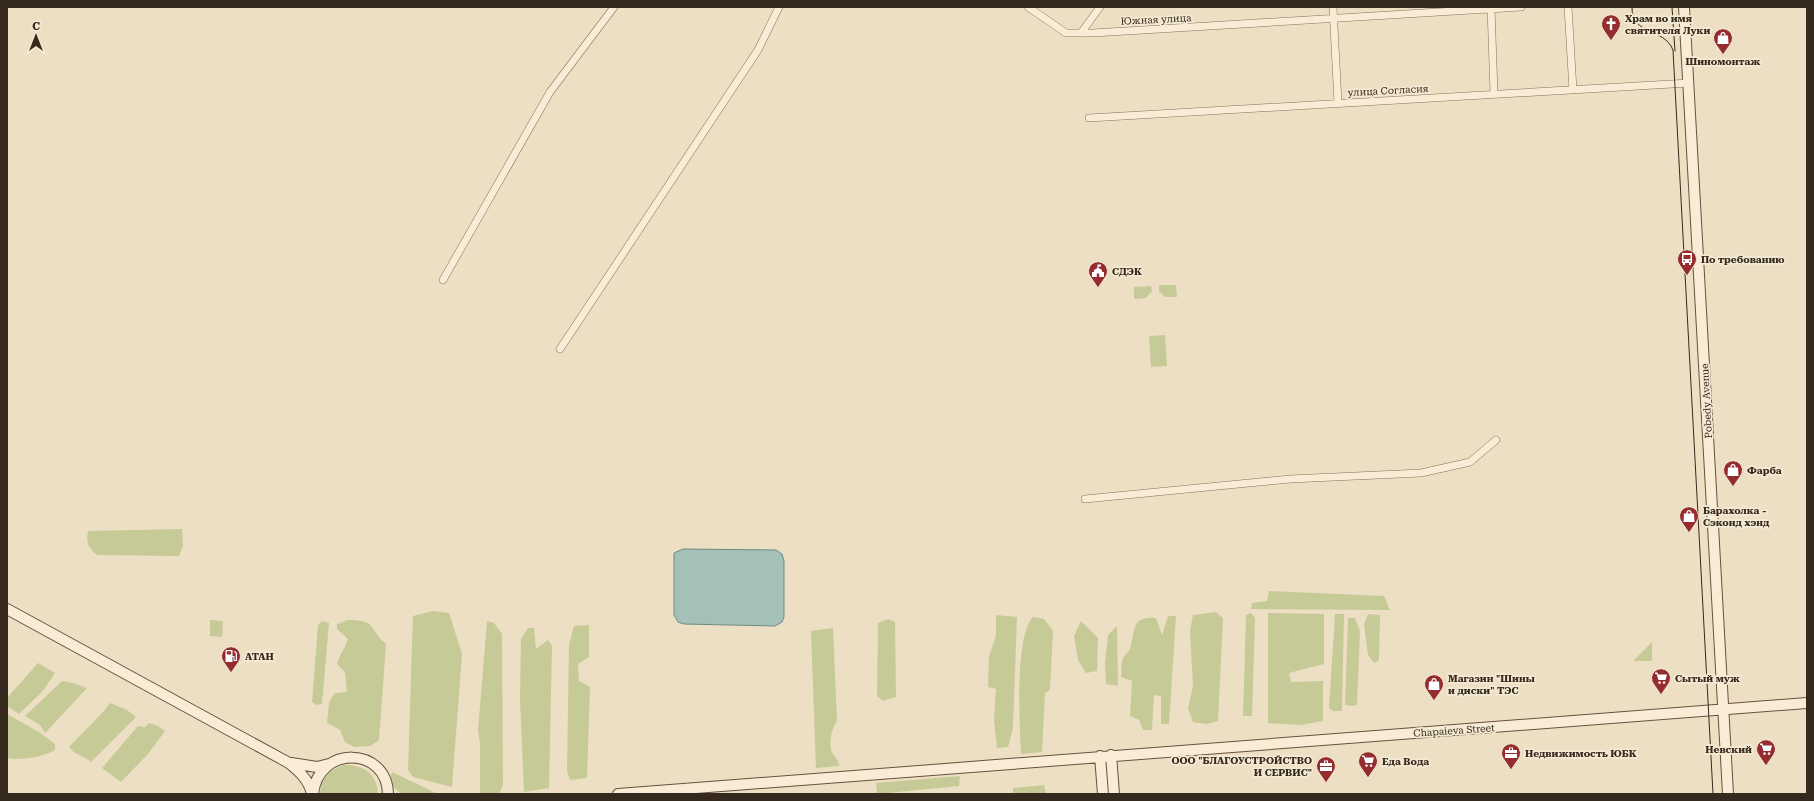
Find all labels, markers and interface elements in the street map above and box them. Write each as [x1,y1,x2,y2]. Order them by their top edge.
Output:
street label: Южная улица [1120,12,1192,27]
church icon: Храм во имя святителя Луки [1600,13,1622,41]
place label: Храм во имя святителя Луки [1625,13,1710,36]
north arrow [16,16,56,56]
text: С [32,20,40,33]
shop icon: Шиномонтаж [1712,27,1734,55]
place label: Шиномонтаж [1685,56,1761,67]
street label: улица Согласия [1347,83,1429,98]
bus stop icon: По требованию [1676,248,1698,276]
place label: По требованию [1701,254,1785,265]
public building icon: СДЭК [1087,260,1109,288]
place label: СДЭК [1112,266,1142,277]
street label: Pobedy Avenue [1699,363,1714,439]
shop icon: Фарба [1722,459,1744,487]
place label: Фарба [1747,465,1782,476]
shop icon: Барахолка - Сэконд хэнд [1678,505,1700,533]
place label: Барахолка - Сэконд хэнд [1703,505,1770,528]
fuel station icon: АТАН [220,645,242,673]
place label: АТАН [245,651,274,662]
supermarket icon: Сытый муж [1650,667,1672,695]
shop icon: Магазин "Шины и диски" ТЭС [1423,673,1445,701]
place label: Магазин "Шины и диски" ТЭС [1448,673,1535,696]
place label: Сытый муж [1675,673,1741,684]
street label: Chapaieva Street [1413,722,1495,739]
supermarket icon: Невский [1755,738,1777,766]
office icon: Недвижимость ЮБК [1500,742,1522,770]
place label: Невский [1705,744,1752,755]
place label: Недвижимость ЮБК [1525,748,1637,759]
supermarket icon: Еда Вода [1357,750,1379,778]
place label: ООО "БЛАГОУСТРОЙСТВО И СЕРВИС" [1172,755,1312,778]
office icon: ООО "БЛАГОУСТРОЙСТВО И СЕРВИС" [1315,755,1337,783]
place label: Еда Вода [1382,756,1429,767]

